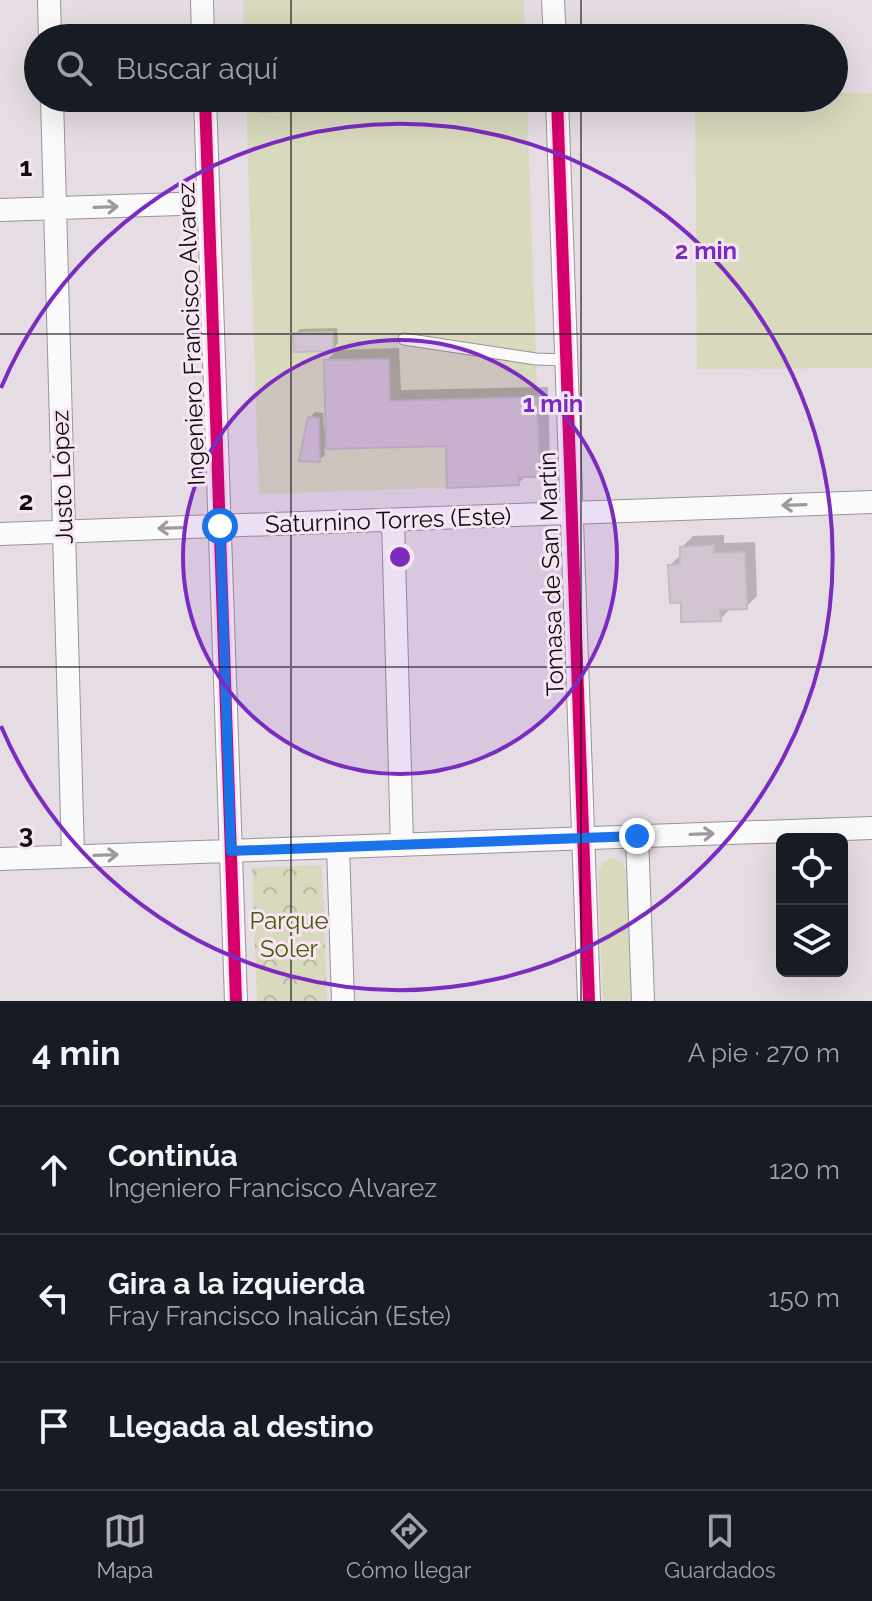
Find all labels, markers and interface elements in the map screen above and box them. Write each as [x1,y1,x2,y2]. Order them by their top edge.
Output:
search box [24,24,848,112]
icon: search [52,46,96,90]
text: Buscar aquí [116,51,278,86]
text: 1 [20,152,33,182]
street label: Ingeniero Francisco Alvarez [171,182,211,486]
one-way arrow [92,199,119,214]
text: 2 min [675,236,737,265]
text: 1 min [523,389,583,418]
street label: Justo López [45,410,79,544]
street label: Tomasa de San Martín [532,451,570,697]
text: 2 [19,486,33,516]
one-way arrow [781,498,808,513]
street label: Saturnino Torres (Este) [264,501,512,539]
route start [202,508,238,544]
one-way arrow [157,520,184,535]
centre of rings [386,543,414,571]
route end [619,818,655,854]
text: 3 [19,819,33,849]
one-way arrow [688,826,715,841]
map controls [776,833,848,977]
button: locate [776,833,848,905]
one-way arrow [92,847,119,863]
button: layers [776,905,848,977]
park label: Parque Soler [249,906,329,963]
text: 4 min [32,1033,120,1073]
text: A pie · 270 m [688,1038,840,1068]
text: Continúa [108,1138,238,1173]
icon: ahead [32,1148,76,1192]
text: 120 m [769,1155,840,1185]
text: Ingeniero Francisco Alvarez [108,1173,437,1203]
text: Gira a la izquierda [108,1266,365,1301]
icon: left [32,1276,76,1320]
text: 150 m [768,1283,840,1313]
text: Fray Francisco Inalicán (Este) [108,1301,451,1331]
icon: arrive [32,1404,76,1448]
text: Llegada al destino [108,1409,374,1444]
tab: Mapa [96,1509,153,1583]
tab: Cómo llegar [346,1509,471,1583]
tab: Guardados [664,1509,776,1583]

